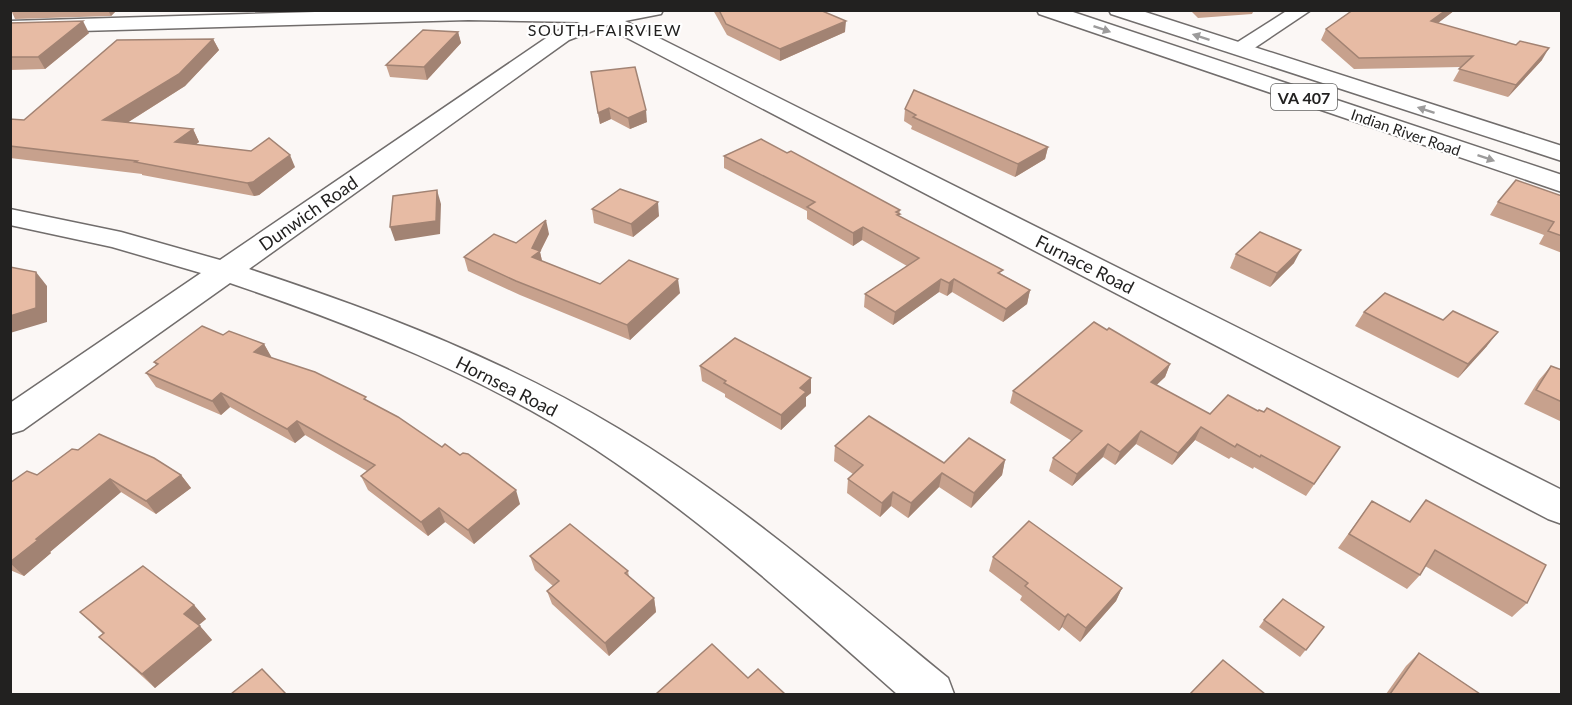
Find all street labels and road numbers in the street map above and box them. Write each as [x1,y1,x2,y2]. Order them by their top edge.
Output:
road number: VA 407 [1271,84,1337,110]
street label: Indian River Road [1349,105,1463,159]
street label: Dunwich Road [254,171,362,255]
street label: Furnace Road [1032,230,1138,298]
street label: Hornsea Road [453,351,561,421]

